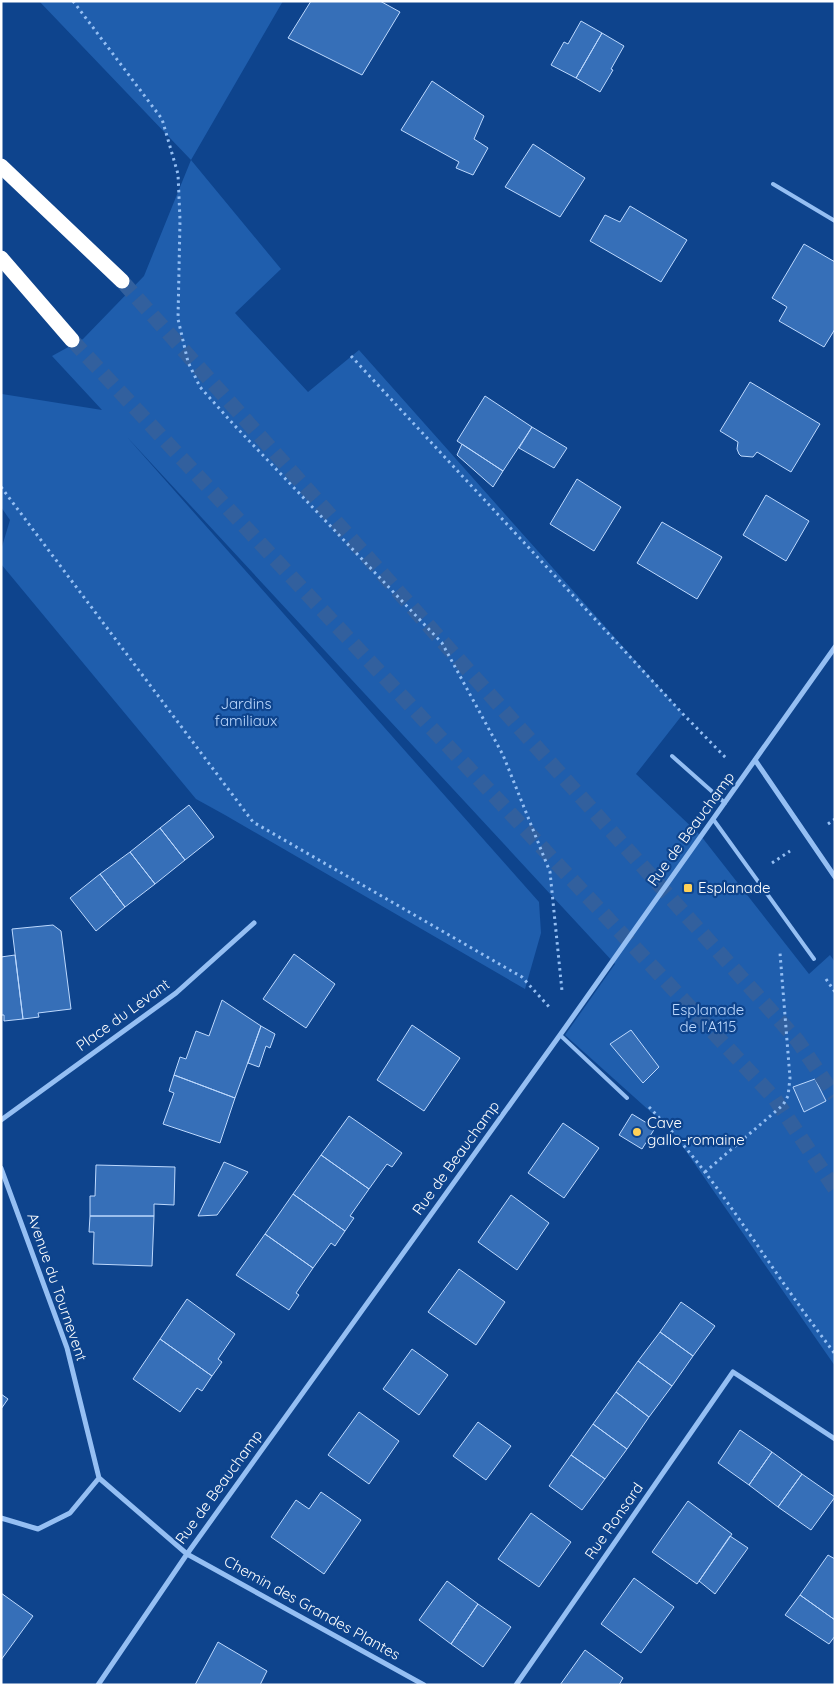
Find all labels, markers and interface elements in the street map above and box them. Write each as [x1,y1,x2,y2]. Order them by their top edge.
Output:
park label: Jardins familiaux [215,694,277,730]
street label: Rue de Beauchamp [643,768,738,890]
place label: Esplanade [698,878,771,897]
marker: Esplanade [682,882,694,894]
street label: Place du Levant [72,974,173,1055]
park label: Esplanade de l'A115 [672,1000,744,1036]
street label: Rue de Beauchamp [408,1097,503,1219]
place label: Cave gallo-romaine [647,1113,745,1149]
marker: Cave gallo-romaine [631,1126,643,1138]
street label: Avenue du Tournevent [23,1210,92,1363]
street label: Rue de Beauchamp [171,1426,266,1548]
street label: Rue Ronsard [580,1479,647,1563]
street label: Chemin des Grandes Plantes [221,1551,404,1664]

